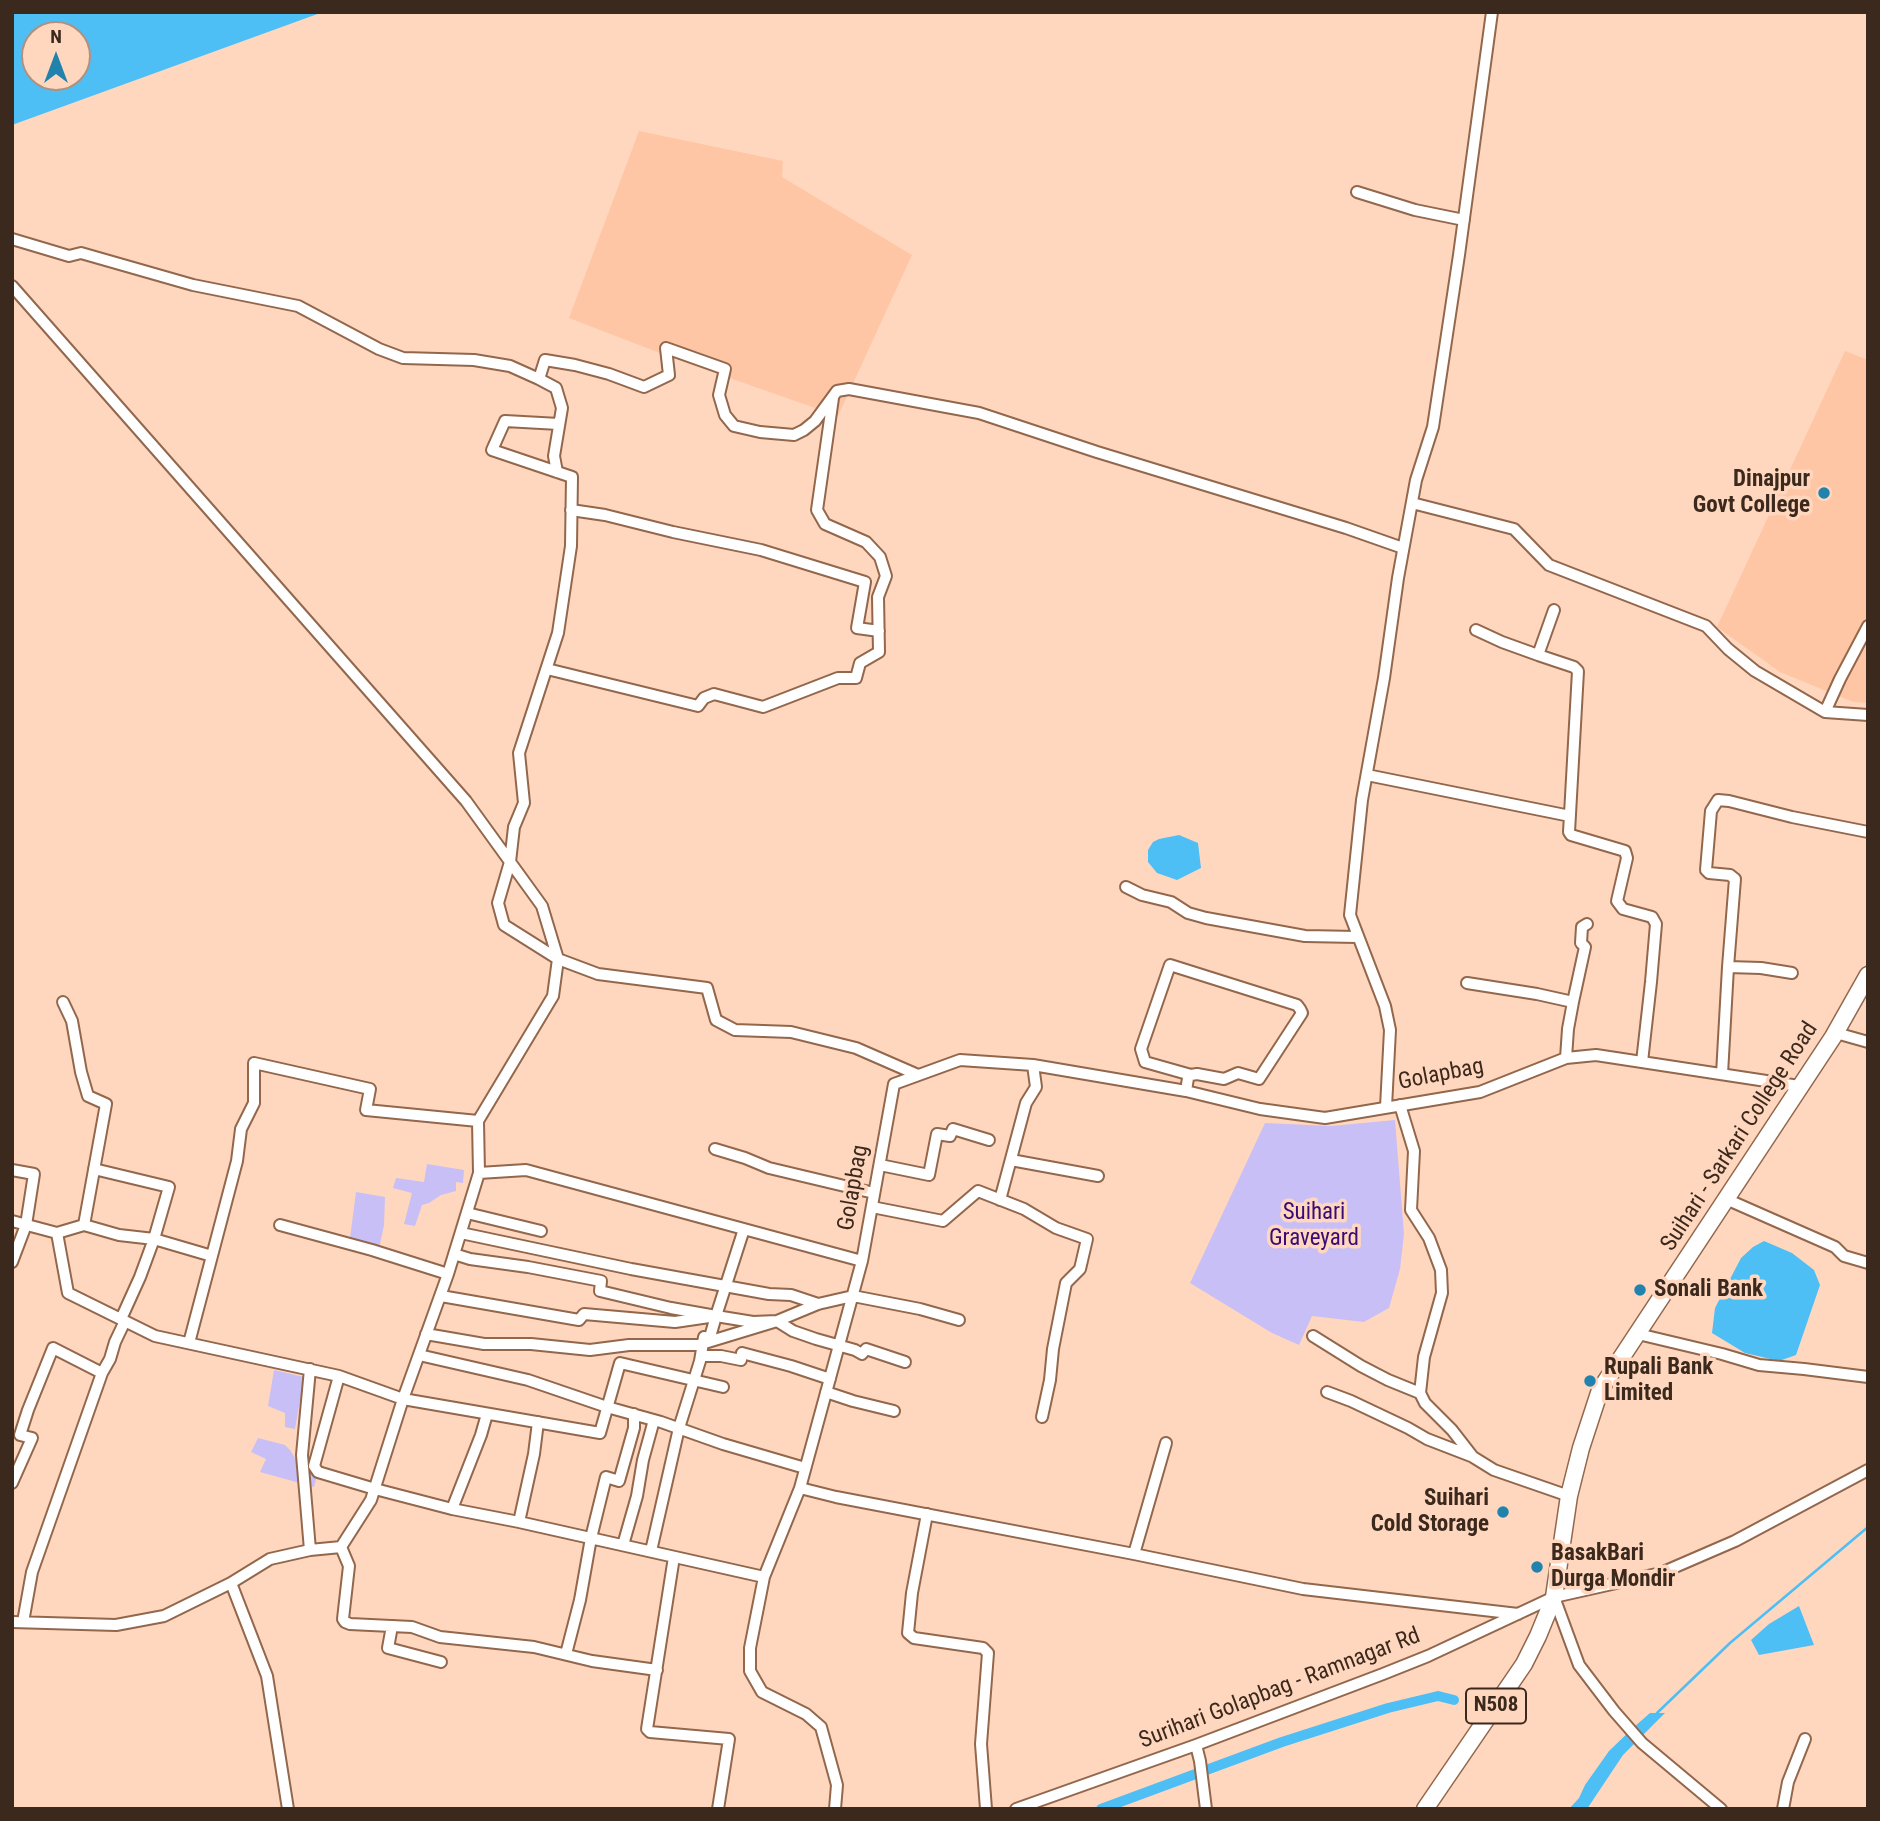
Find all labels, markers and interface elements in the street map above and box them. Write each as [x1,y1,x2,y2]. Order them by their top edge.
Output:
north arrow [21,21,91,91]
text: N [50,25,62,48]
place label: Dinajpur Govt College [1693,466,1810,520]
marker: Dinajpur Govt College [1816,485,1832,501]
street label: Suihari - Sarkari College Road [1656,1017,1824,1257]
street label: Golapbag [1396,1053,1486,1097]
street label: Golapbag [833,1143,875,1233]
park label: Suihari Graveyard [1269,1199,1359,1253]
place label: Sonali Bank [1654,1276,1763,1304]
marker: Sonali Bank [1632,1282,1648,1298]
place label: Rupali Bank Limited [1604,1354,1713,1408]
marker: Rupali Bank Limited [1582,1373,1598,1389]
place label: Suihari Cold Storage [1371,1485,1489,1539]
marker: Suihari Cold Storage [1495,1504,1511,1520]
place label: BasakBari Durga Mondir [1551,1540,1675,1594]
marker: BasakBari Durga Mondir [1529,1559,1545,1575]
street label: Surihari Golapbag - Ramnagar Rd [1136,1623,1424,1755]
road number: N508 [1466,1688,1526,1724]

